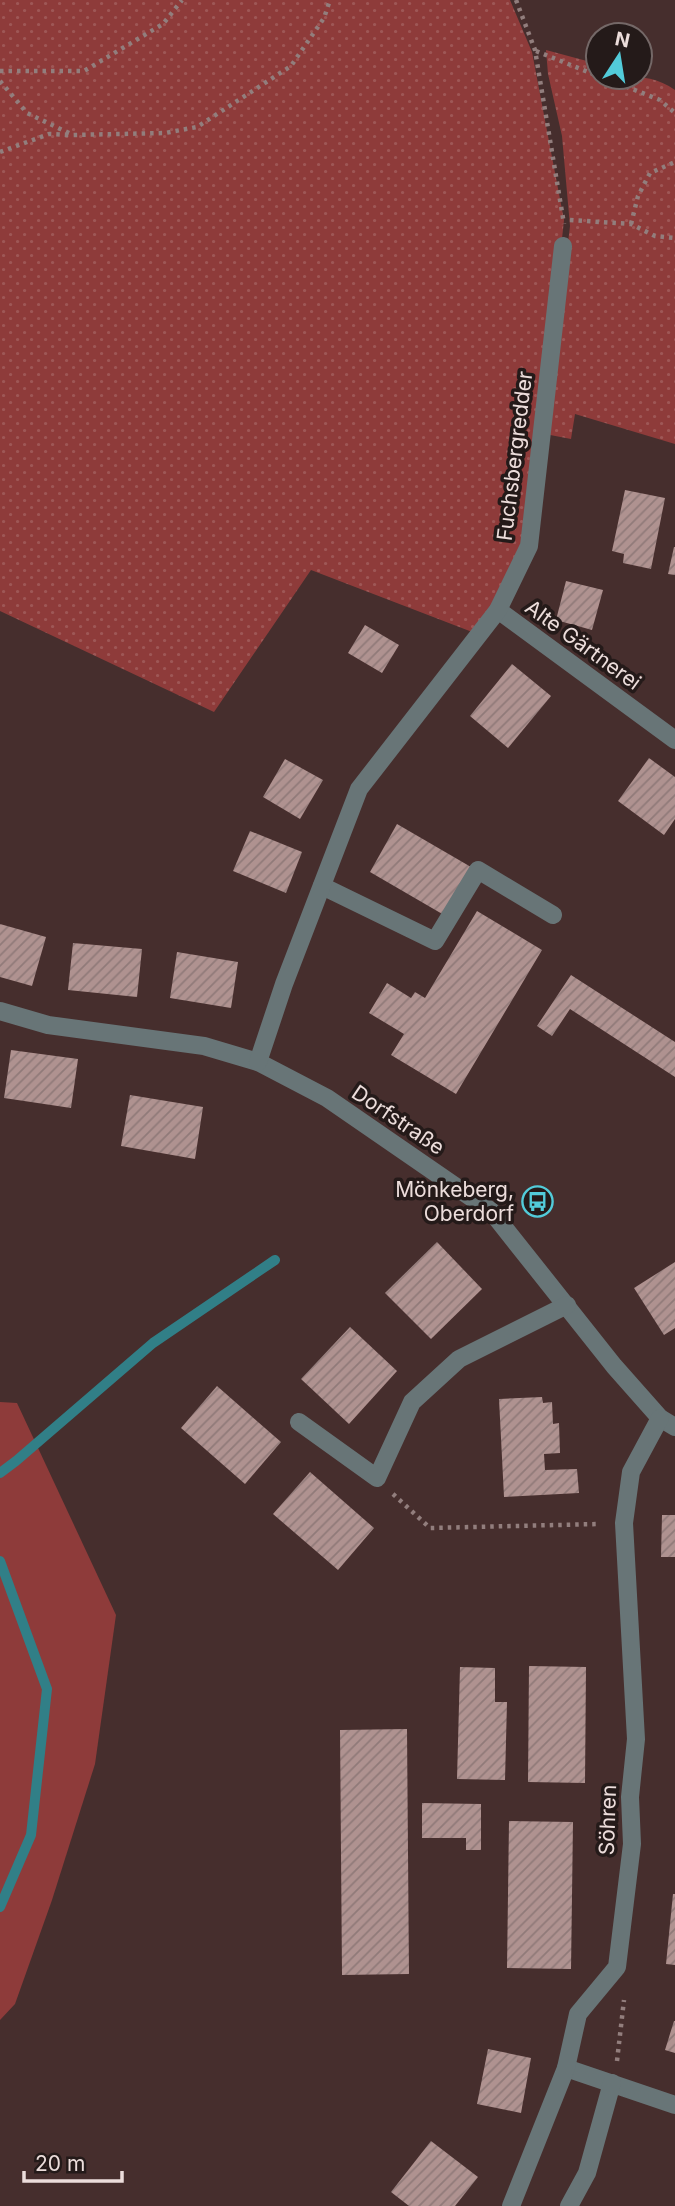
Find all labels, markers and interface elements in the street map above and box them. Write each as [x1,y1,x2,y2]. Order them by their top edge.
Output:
north arrow [584,21,654,91]
text: N [613,27,632,53]
street label: Fuchsbergredder [492,370,537,542]
street label: Alte Gärtnerei [521,594,646,695]
street label: Dorfstraße [347,1080,449,1160]
place label: Mönkeberg, Oberdorf [395,1177,514,1226]
bus stop icon: Mönkeberg, Oberdorf [520,1185,554,1219]
street label: Söhren [594,1784,621,1856]
scale bar [24,2140,122,2184]
text: 20 m [35,2151,85,2176]

